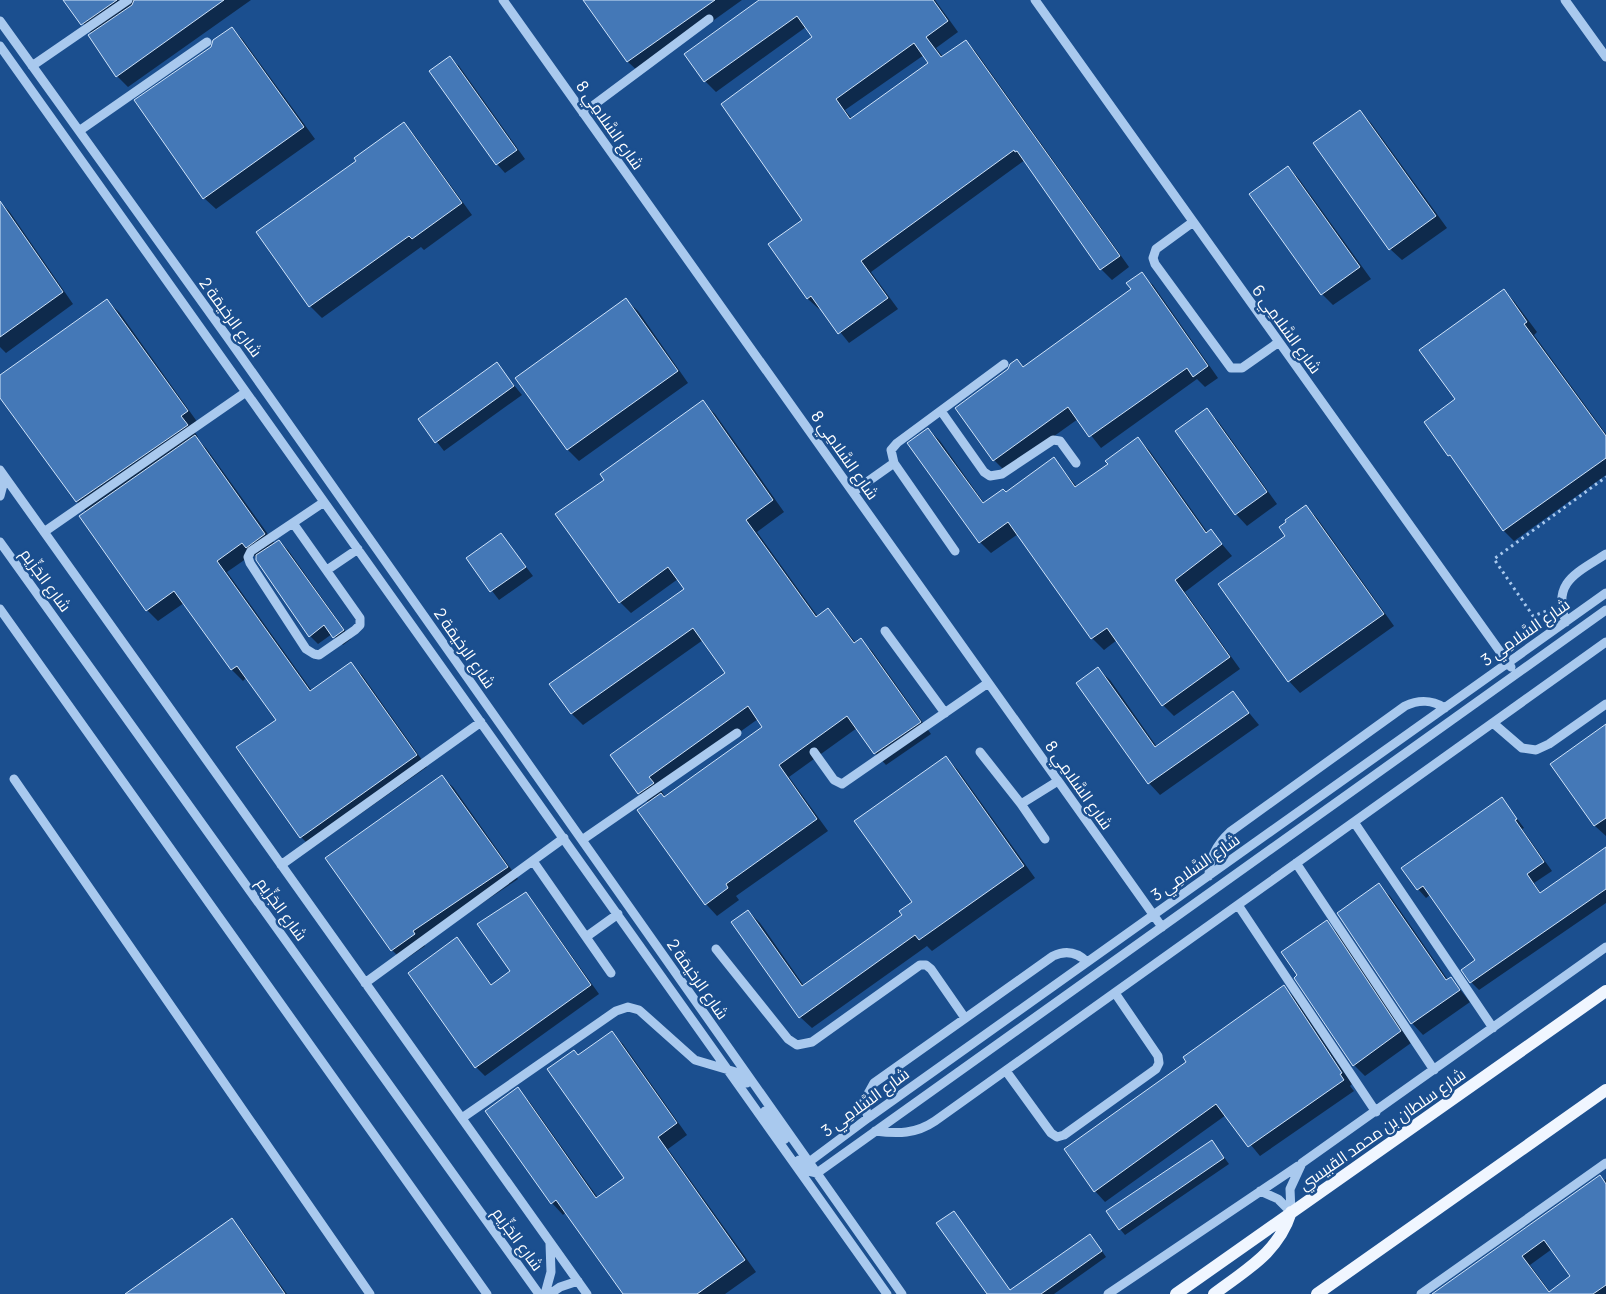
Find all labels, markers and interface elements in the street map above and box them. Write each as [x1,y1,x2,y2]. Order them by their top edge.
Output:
street label: شارع السَّلامِي 8 [569,76,649,176]
street label: شارع الرخيمَة 2 [194,273,267,362]
street label: شارع السَّلامِي 6 [1245,280,1327,380]
street label: شارع السَّلامِي 8 [804,406,884,506]
street label: شارع الجَزِّيم [15,544,76,617]
street label: شارع السَّلامِي 3 [1476,593,1576,673]
street label: شارع الرخيمَة 2 [428,603,501,693]
street label: شارع السَّلامِي 8 [1038,736,1118,836]
street label: شارع السَّلامِي 3 [1146,828,1246,908]
street label: شارع الجَزِّيم [251,873,312,946]
street label: شارع الرخيمَة 2 [661,934,734,1024]
street label: شارع السَّلامِي 3 [817,1063,915,1144]
street label: شارع سلطان بن محمد القبيسي [1294,1063,1471,1197]
street label: شارع الجَزِّيم [487,1203,548,1276]

